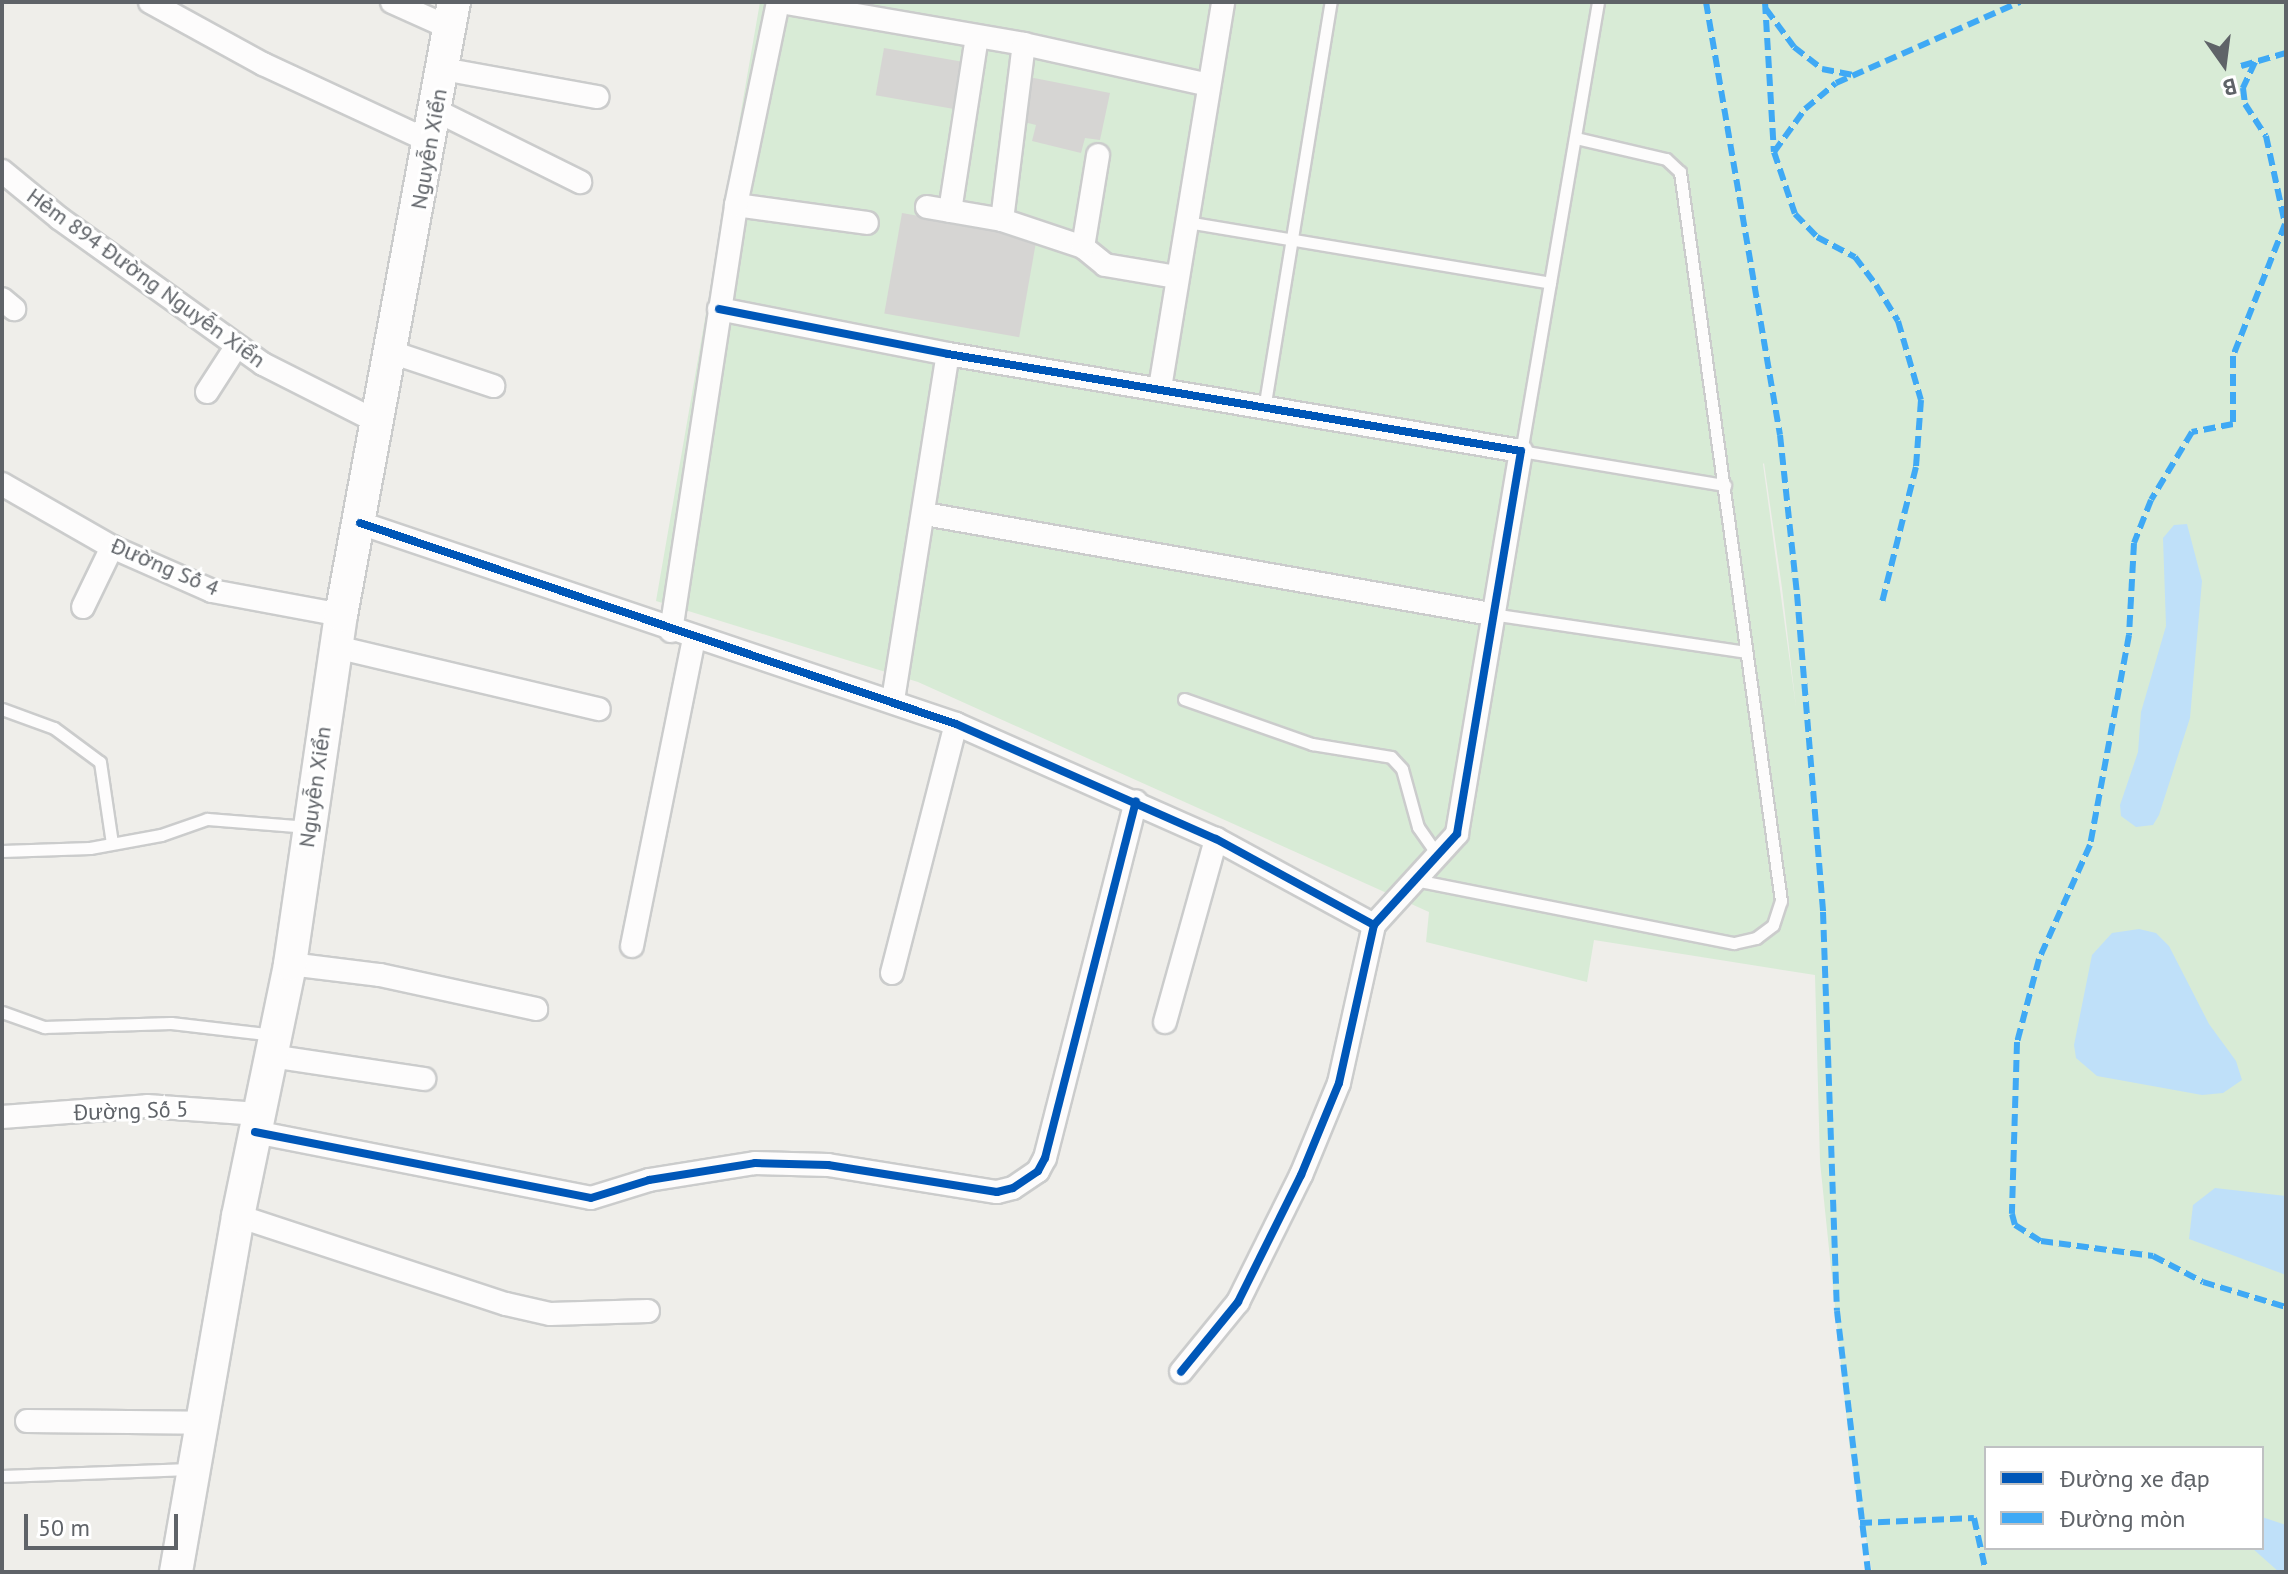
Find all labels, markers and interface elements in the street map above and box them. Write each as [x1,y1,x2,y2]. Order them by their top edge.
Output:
north arrow [2184,24,2264,104]
text: B [2220,72,2240,102]
street label: Nguyễn Xiển [405,86,453,212]
street label: Hẻm 894 Đường Nguyễn Xiển [22,183,270,373]
street label: Đường Số 4 [107,532,223,602]
street label: Nguyễn Xiển [293,724,337,850]
street label: Đường Số 5 [73,1096,189,1126]
legend [1984,1446,2264,1550]
text: Đường xe đạp [2060,1463,2210,1494]
scale bar [28,1498,182,1548]
text: Đường mòn [2060,1503,2186,1534]
text: 50 m [38,1512,90,1543]

